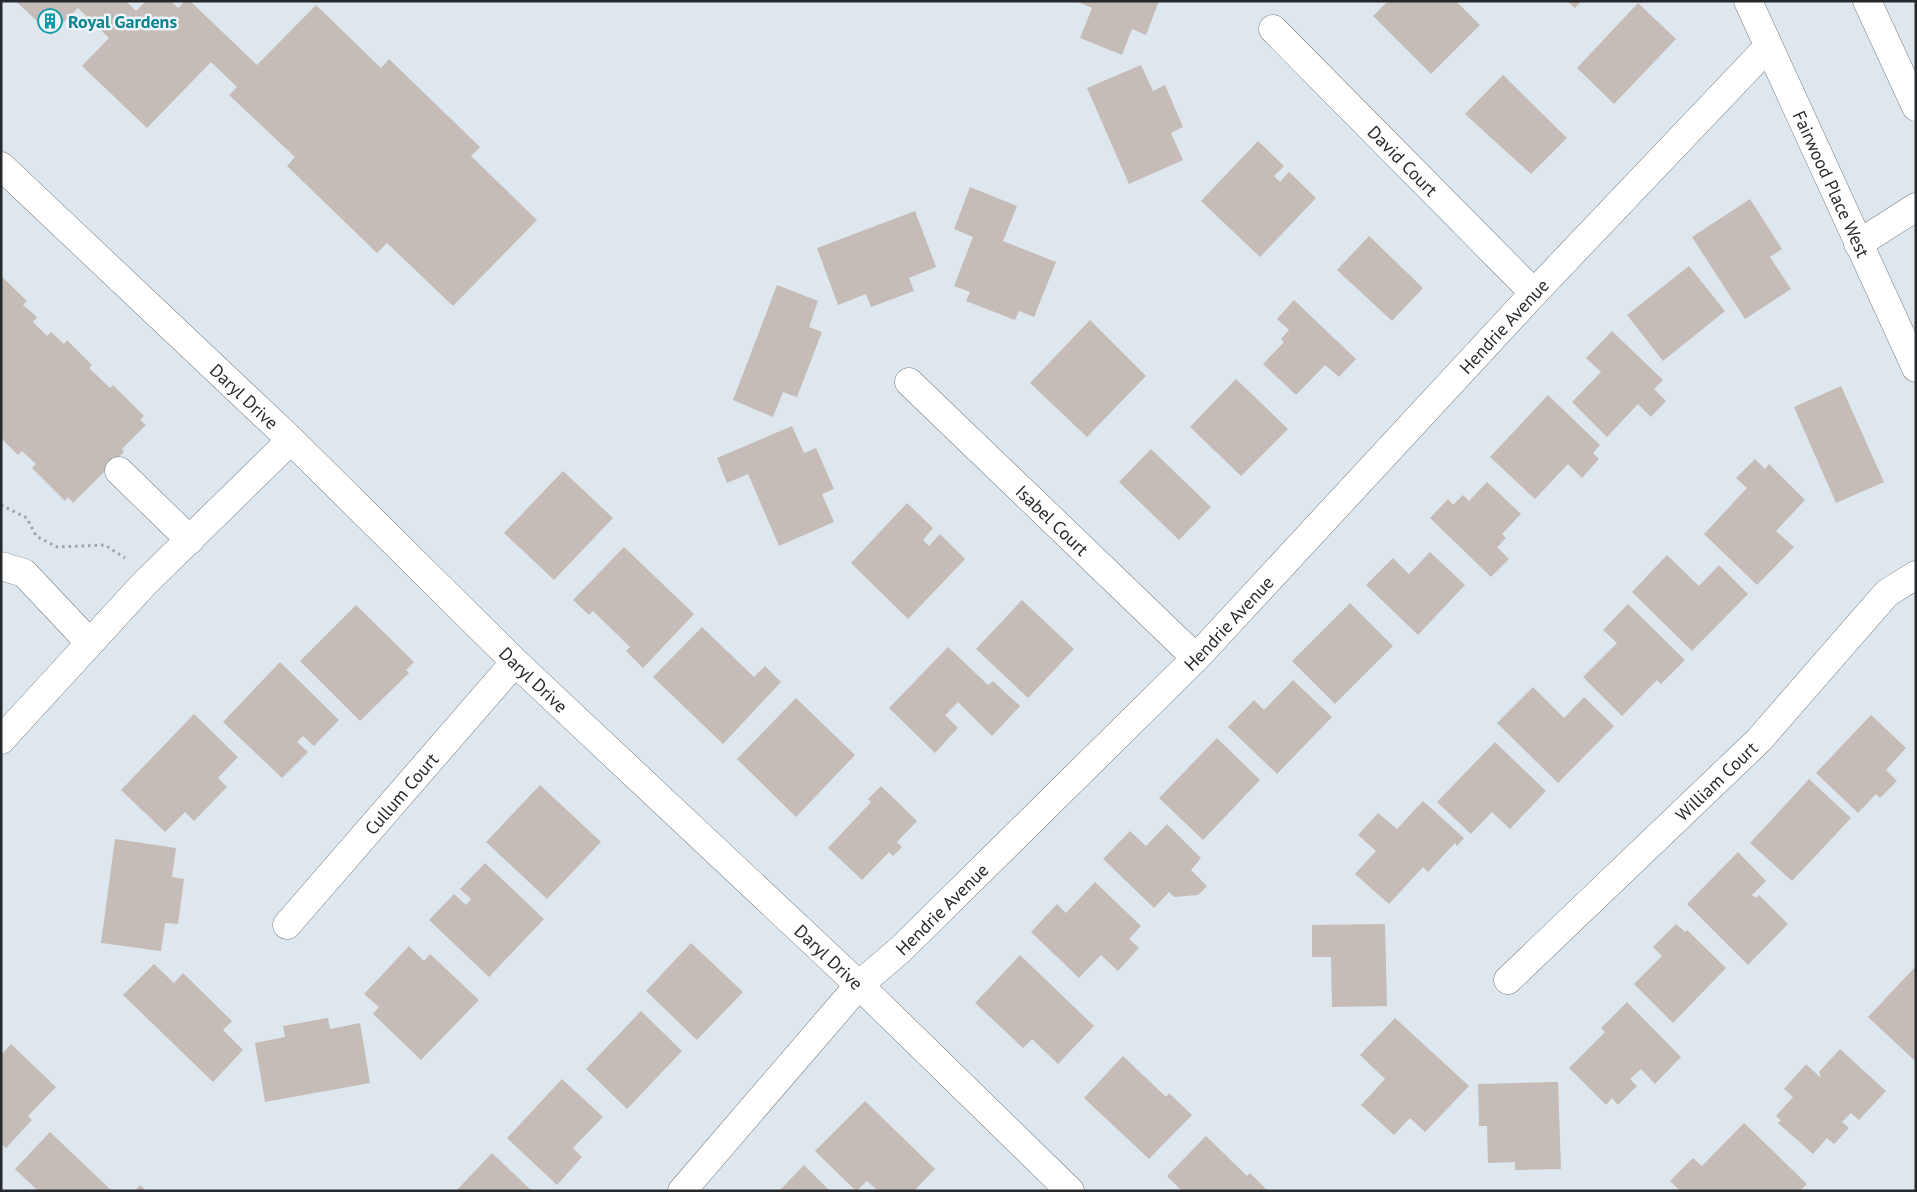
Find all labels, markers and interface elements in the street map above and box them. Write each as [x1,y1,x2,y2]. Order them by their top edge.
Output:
building icon: Royal Gardens [37,8,63,34]
place label: Royal Gardens [68,10,177,33]
street label: Fairwood Place West [1788,107,1875,261]
street label: David Court [1363,120,1443,201]
street label: Hendrie Avenue [1454,274,1553,378]
street label: Daryl Drive [205,358,284,434]
street label: Isabel Court [1011,480,1094,560]
street label: Hendrie Avenue [1179,571,1278,675]
street label: Daryl Drive [495,642,573,717]
street label: William Court [1670,736,1762,826]
street label: Cullum Court [359,748,443,839]
street label: Hendrie Avenue [890,858,993,960]
street label: Daryl Drive [790,919,868,994]

